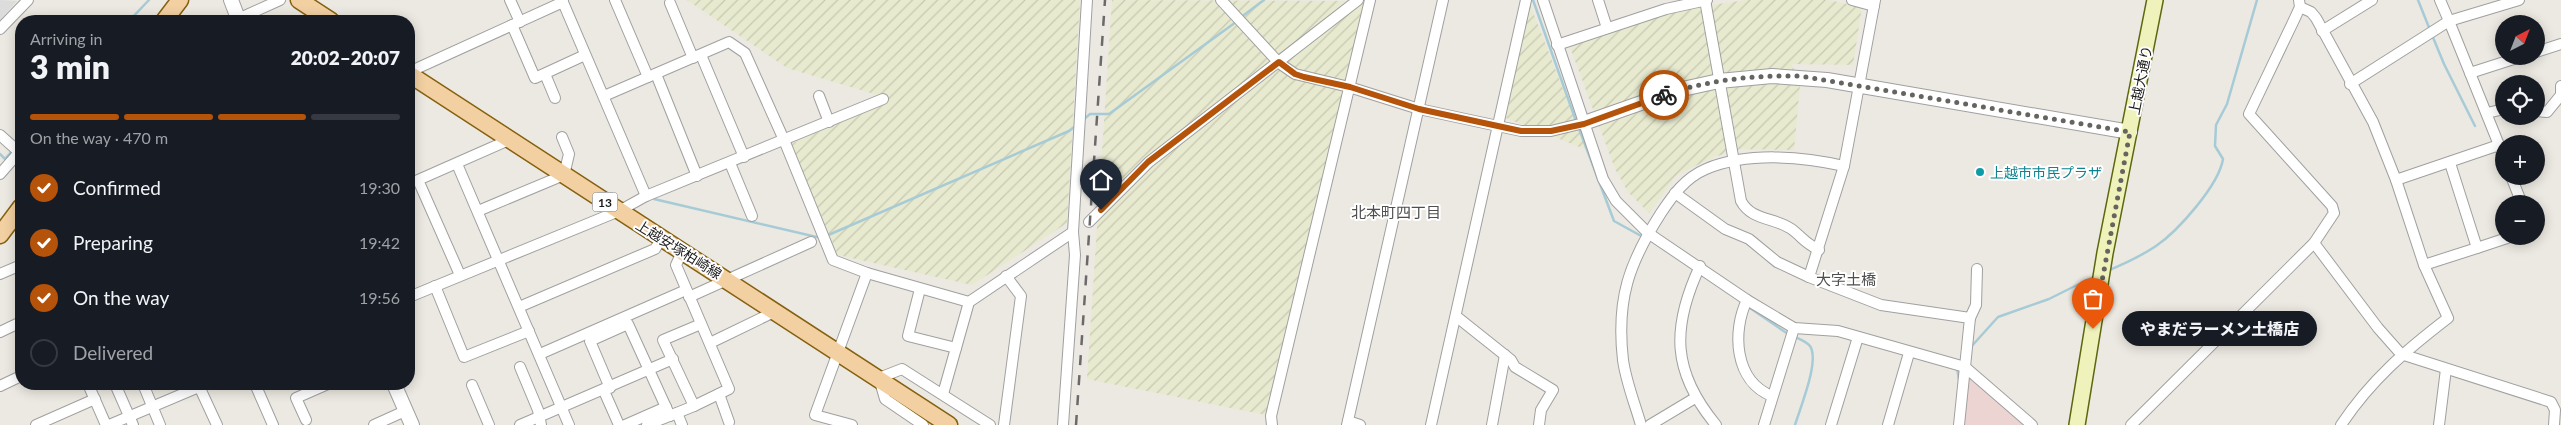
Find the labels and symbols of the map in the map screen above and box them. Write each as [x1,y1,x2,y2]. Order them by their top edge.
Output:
north arrow [2495,15,2545,65]
street label: 上越大通り [2125,44,2155,116]
courier [1639,70,1689,120]
pin [1080,159,1122,210]
place label: 上越市市民プラザ [1990,164,2102,181]
marker: 上越市市民プラザ [1974,166,1986,178]
road number: 13 [592,192,618,212]
district label: 北本町四丁目 [1351,203,1441,221]
street label: 上越安塚柏崎線 [633,216,725,282]
district label: 大字土橋 [1816,270,1876,288]
pin [2072,278,2114,329]
callout: やまだラーメン土橋店 [2123,312,2318,346]

